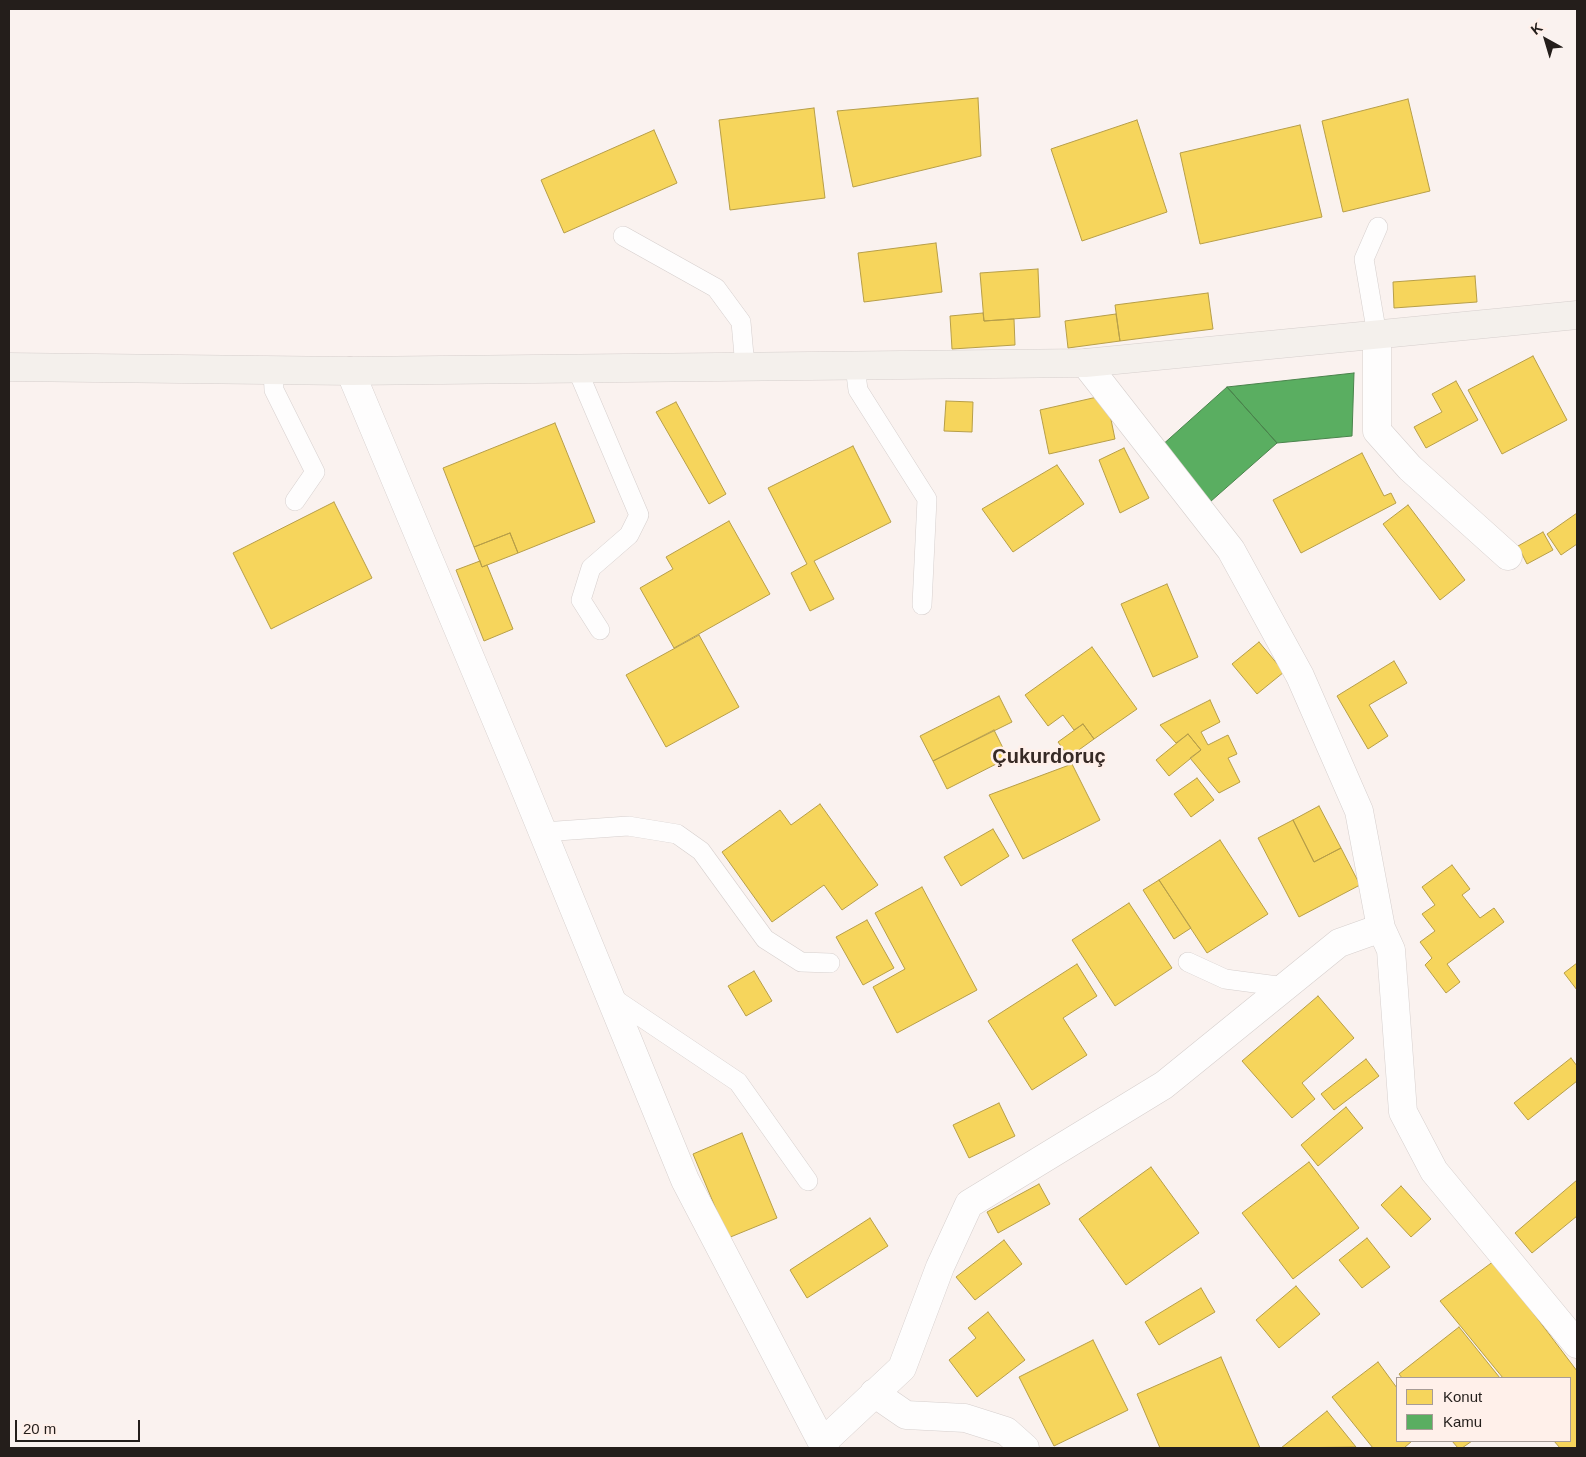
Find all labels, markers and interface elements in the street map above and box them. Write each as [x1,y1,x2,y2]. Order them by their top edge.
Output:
north arrow [1521,15,1571,65]
text: K [1528,19,1546,38]
district label: Çukurdoruç [992,745,1106,769]
legend [1396,1377,1571,1442]
text: Konut [1443,1388,1482,1405]
scale bar [18,1410,142,1442]
text: Kamu [1443,1413,1482,1430]
text: 20 m [23,1420,56,1437]

